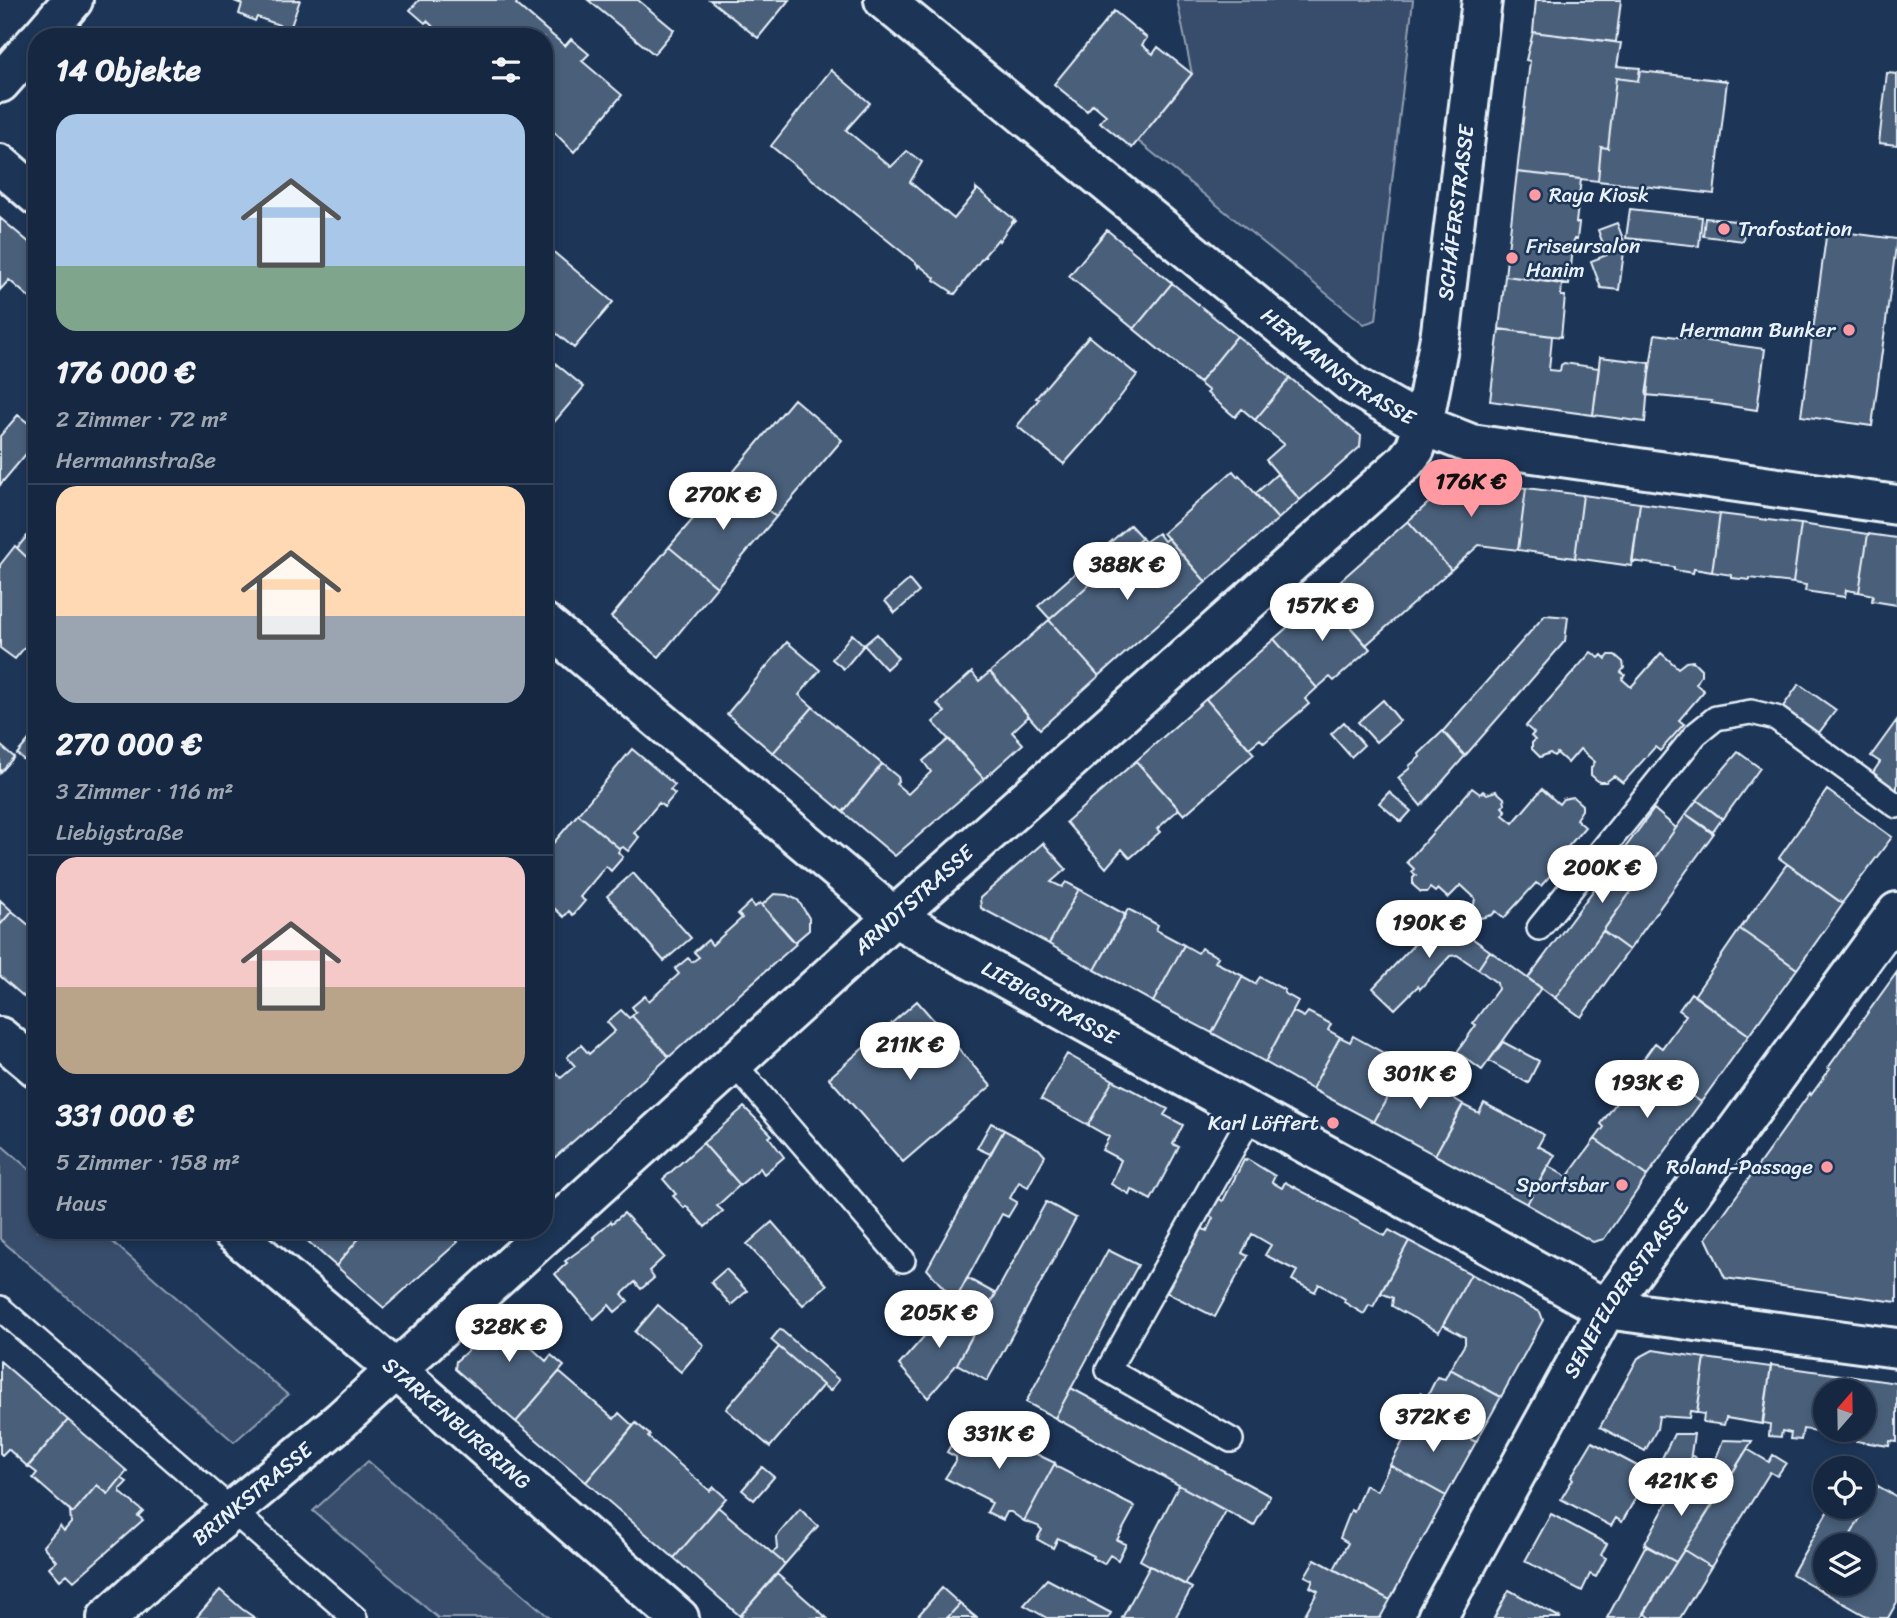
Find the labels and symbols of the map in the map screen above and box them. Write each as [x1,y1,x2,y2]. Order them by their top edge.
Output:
street label: SCHÄFERSTRASSE [1426,122,1486,302]
place label: Raya Kiosk [1549,176,1649,214]
marker: Raya Kiosk [1527,187,1543,203]
place label: Trafostation [1738,210,1852,248]
marker: Trafostation [1716,221,1732,237]
place label: Friseursalon Hanim [1526,227,1640,289]
marker: Friseursalon Hanim [1504,250,1520,266]
street label: HERMANNSTRASSE [1252,297,1424,437]
place label: Hermann Bunker [1679,311,1836,349]
marker: Hermann Bunker [1841,322,1857,338]
pin: 176K € [1414,460,1528,519]
pin: 270K € [666,472,780,532]
pin: 388K € [1070,542,1184,602]
pin: 157K € [1265,584,1379,643]
street label: ARNDTSTRASSE [843,834,984,965]
pin: 200K € [1545,846,1659,905]
pin: 190K € [1372,900,1486,960]
street label: LIEBIGSTRASSE [974,950,1127,1057]
pin: 211K € [853,1023,967,1082]
pin: 301K € [1363,1052,1477,1111]
pin: 193K € [1590,1060,1704,1120]
place label: Karl Löffert [1208,1104,1319,1142]
marker: Karl Löffert [1325,1115,1341,1131]
place label: Roland-Passage [1666,1148,1813,1186]
marker: Roland-Passage [1819,1159,1835,1175]
place label: Sportsbar [1516,1166,1609,1204]
marker: Sportsbar [1614,1177,1630,1193]
street label: SENEFELDERSTRASSE [1552,1190,1700,1386]
pin: 205K € [882,1290,996,1350]
pin: 328K € [452,1304,566,1364]
street label: STARKENBURGRING [373,1347,540,1500]
north arrow [1813,1379,1876,1442]
pin: 372K € [1376,1394,1490,1454]
pin: 331K € [942,1412,1056,1471]
street label: BRINKSTRASSE [183,1431,322,1556]
pin: 421K € [1624,1458,1738,1518]

